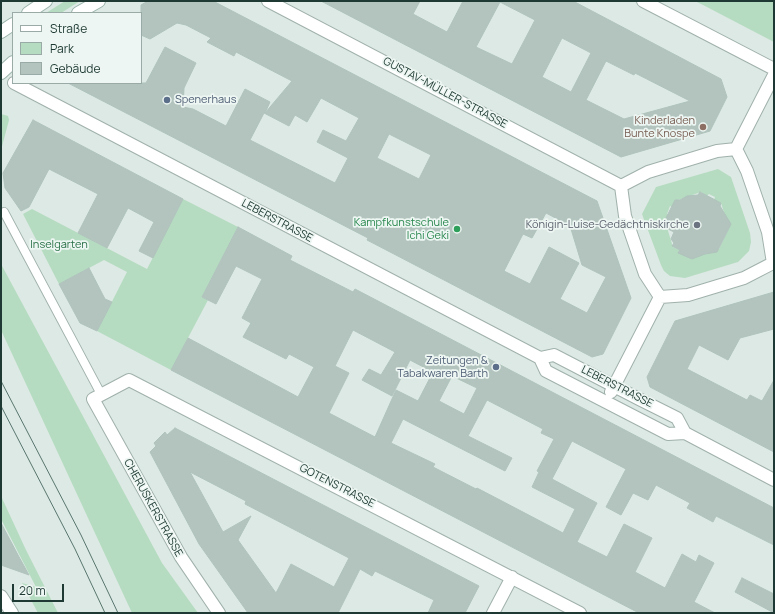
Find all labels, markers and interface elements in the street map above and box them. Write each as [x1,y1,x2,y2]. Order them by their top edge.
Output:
legend [12,12,142,84]
text: Straße [50,20,87,37]
text: Park [50,40,74,57]
street label: GUSTAV-MÜLLER-STRASSE [381,55,509,131]
text: Gebäude [50,60,101,77]
place label: Spenerhaus [175,93,236,107]
marker: Spenerhaus [162,95,172,105]
place label: Kinderladen Bunte Knospe [624,114,695,140]
marker: Kinderladen Bunte Knospe [698,122,708,132]
street label: LEBERSTRASSE [239,197,315,245]
place label: Kampfkunstschule Ichi Geki [354,216,449,242]
place label: Königin-Luise-Gedächtniskirche [526,218,689,232]
marker: Königin-Luise-Gedächtniskirche [692,220,702,230]
marker: Kampfkunstschule Ichi Geki [452,224,462,234]
park label: Inselgarten [30,238,88,252]
place label: Zeitungen & Tabakwaren Barth [397,354,488,380]
marker: Zeitungen & Tabakwaren Barth [491,362,501,372]
street label: LEBERSTRASSE [579,363,655,411]
street label: CHERUSKERSTRASSE [121,457,185,559]
street label: GOTENSTRASSE [297,461,377,511]
scale bar [14,576,66,602]
text: 20 m [19,582,46,599]

